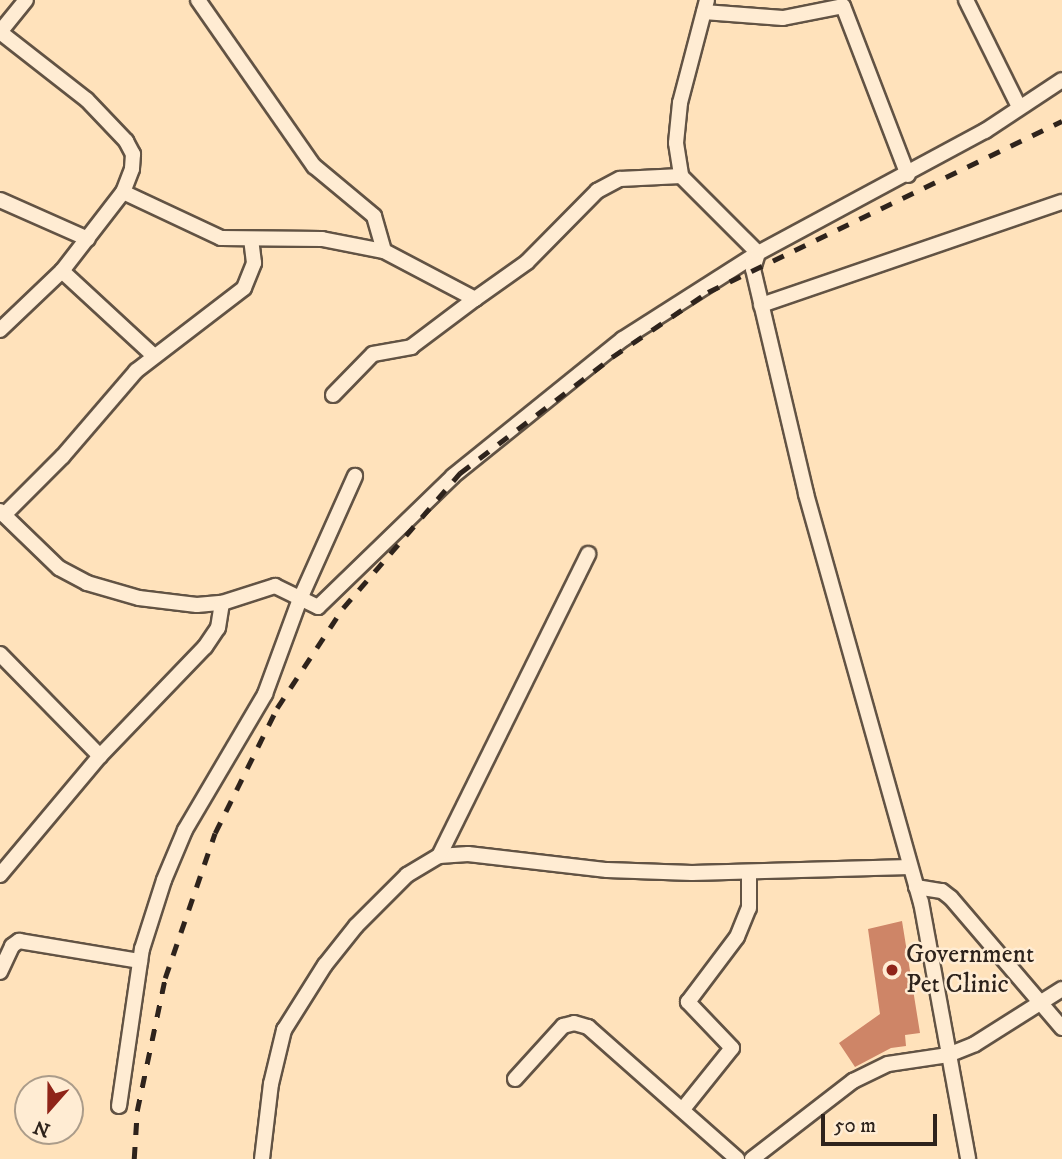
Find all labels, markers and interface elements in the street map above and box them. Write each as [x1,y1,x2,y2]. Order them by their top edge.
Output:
place label: Government Pet Clinic [906,939,1034,1000]
marker: Government Pet Clinic [884,962,900,978]
north arrow [14,1075,84,1145]
scale bar [824,1100,940,1144]
text: 50 m [834,1113,876,1139]
text: N [31,1115,53,1142]

